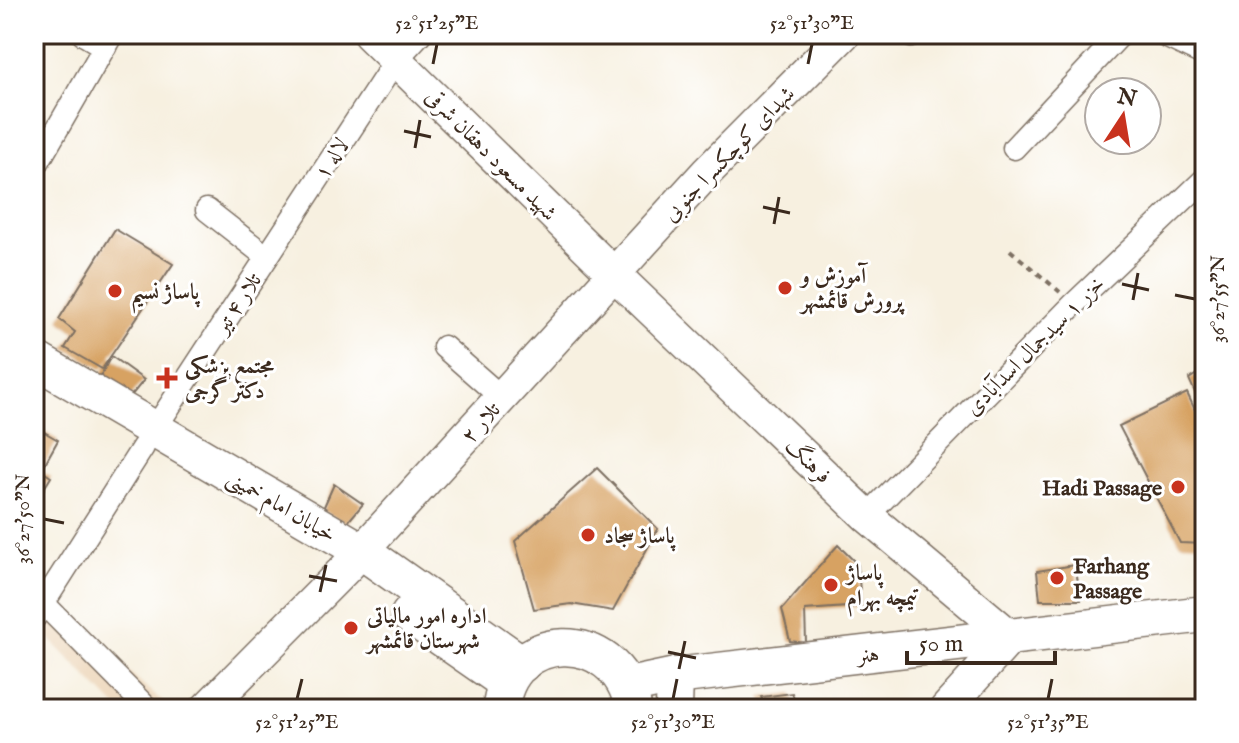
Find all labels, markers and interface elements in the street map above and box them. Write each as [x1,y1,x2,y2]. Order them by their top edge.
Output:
text: 52°51'25"E [395,11,479,36]
text: 52°51'30"E [770,11,854,36]
north arrow [1083,76,1163,156]
street label: شهدای کوچکسرا جنوبی [657,81,802,229]
street label: شهید مسعود دهقان شرقی [419,83,563,227]
text: N [1114,83,1139,114]
street label: لاله ۱ [309,133,356,185]
text: 36°27'55"N [1206,255,1231,343]
place label: آموزش و پرورش قائمشهر [799,262,905,316]
street label: تلار ۴ تیر [208,268,269,341]
street label: خزر ۱ سیدجمال اسدآبادی [959,270,1111,422]
place label: پاساژ نسیم [131,279,201,314]
marker: آموزش و پرورش قائمشهر [776,279,794,297]
marker: پاساژ نسیم [106,282,124,300]
place label: مجتمع پزشکی دکتر گرجی [184,353,274,406]
marker: مجتمع پزشکی دکتر گرجی [156,367,178,389]
street label: تلار ۲ [456,396,508,450]
street label: فرهنگ [778,432,838,490]
street label: خیابان امام خمینی [219,464,341,553]
text: 36°27'50"N [11,474,36,564]
place label: Hadi Passage [1042,475,1162,503]
marker: Hadi Passage [1169,478,1187,496]
place label: پاساژ سجاد [604,523,676,552]
marker: پاساژ سجاد [579,526,597,544]
place label: Farhang Passage [1073,553,1150,606]
place label: پاساژ تیمچه بهرام [844,560,919,617]
marker: Farhang Passage [1048,569,1066,587]
marker: پاساژ تیمچه بهرام [822,576,840,594]
place label: اداره امور مالیاتی شهرستان قائمشهر [365,603,487,656]
scale bar [907,615,1055,665]
marker: اداره امور مالیاتی شهرستان قائمشهر [342,619,360,637]
text: 50 m [919,629,963,660]
street label: هنر [854,641,881,671]
text: 52°51'25"E [255,710,339,735]
text: 52°51'30"E [631,710,715,735]
text: 52°51'35"E [1007,710,1089,735]

